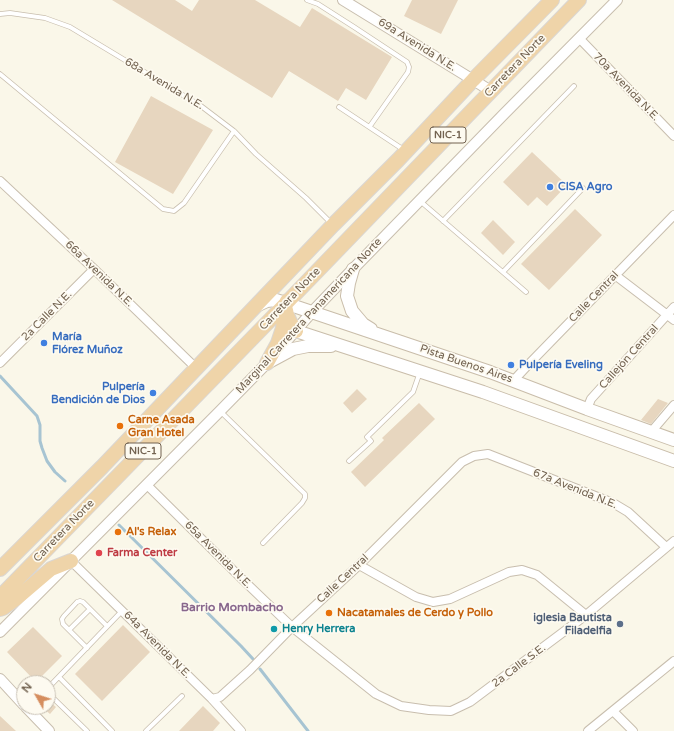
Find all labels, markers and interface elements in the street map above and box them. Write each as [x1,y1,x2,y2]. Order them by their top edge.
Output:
street label: 69a Avenida N.E. [375,16,459,74]
street label: Carretera Norte [482,32,548,100]
street label: 70a Avenida N.E. [590,50,662,124]
street label: 68a Avenida N.E. [122,55,206,113]
road number: NIC-1 [430,127,466,143]
place label: CISA Agro [558,180,612,194]
marker: CISA Agro [545,182,555,192]
street label: Marginal Carretera Panamericana Norte [233,235,385,397]
street label: 66a Avenida N.E. [62,238,136,310]
street label: Carretera Norte [257,265,323,333]
street label: Calle Central [566,269,622,325]
street label: 2a Calle N.E. [19,288,75,344]
street label: Callejón Central [597,322,661,392]
place label: María Flórez Muñoz [52,330,123,356]
marker: María Flórez Muñoz [39,338,49,348]
street label: Pista Buenos Aires [418,342,514,386]
place label: Pulpería Eveling [519,358,603,372]
marker: Pulpería Eveling [506,360,516,370]
place label: Pulpería Bendición de Dios [51,380,145,406]
marker: Pulpería Bendición de Dios [148,388,158,398]
place label: Carne Asada Gran Hotel [128,413,195,439]
marker: Carne Asada Gran Hotel [115,421,125,431]
road number: NIC-1 [125,443,161,459]
street label: 67a Avenida N.E. [531,466,619,512]
street label: Carretera Norte [31,497,97,565]
street label: 65a Avenida N.E. [182,519,254,591]
place label: Al's Relax [126,525,176,539]
marker: Al's Relax [113,527,123,537]
place label: Farma Center [107,546,177,560]
marker: Farma Center [94,548,104,558]
street label: Calle Central [314,552,372,606]
district label: Barrio Mombacho [181,601,283,615]
place label: Nacatamales de Cerdo y Pollo [337,606,493,620]
marker: Nacatamales de Cerdo y Pollo [324,608,334,618]
street label: 64a Avenida N.E. [121,609,193,681]
place label: iglesia Bautista Filadelfia [533,611,612,637]
marker: iglesia Bautista Filadelfia [615,619,625,629]
place label: Henry Herrera [282,622,355,636]
marker: Henry Herrera [269,624,279,634]
street label: 2a Calle S.E. [490,642,548,690]
north arrow [16,675,56,715]
text: N [19,680,35,695]

